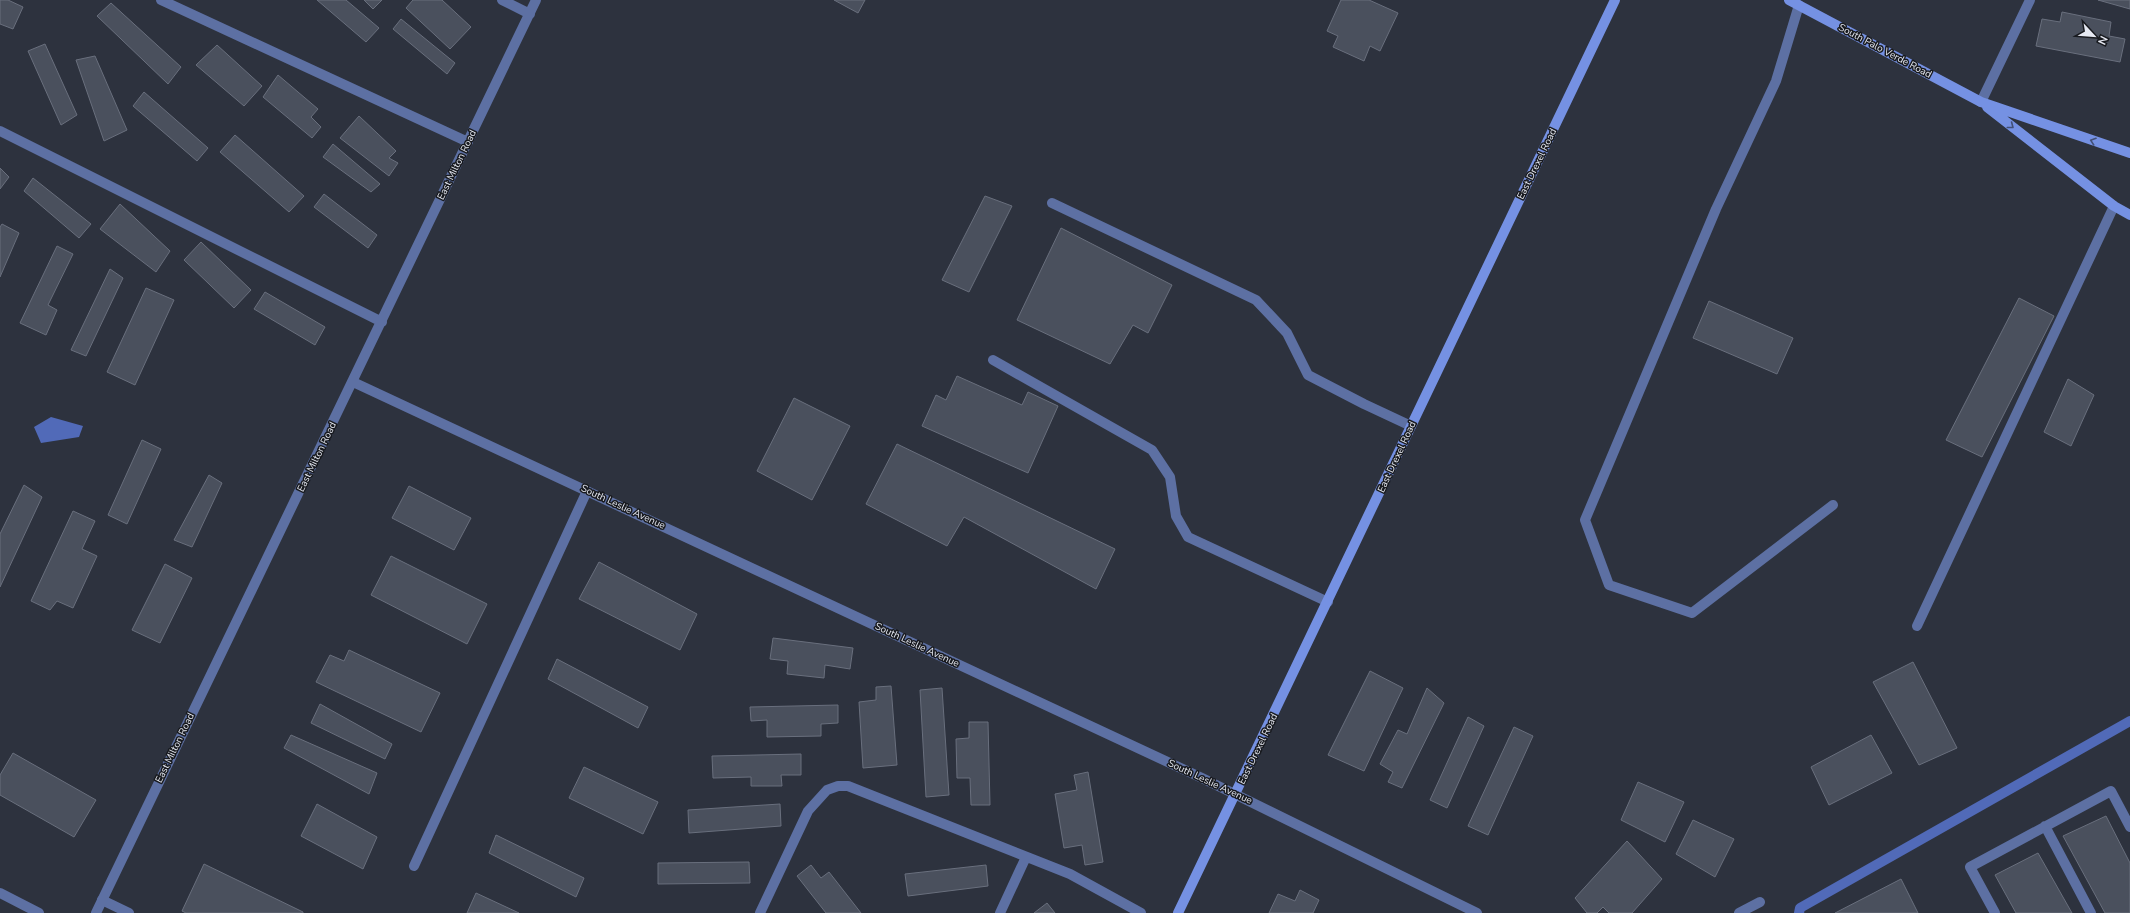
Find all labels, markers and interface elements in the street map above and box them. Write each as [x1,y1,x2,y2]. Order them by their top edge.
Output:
north arrow [2074,16,2114,56]
street label: South Palo Verde Road [1836,20,1934,82]
text: N [2094,33,2111,47]
one-way arrow [2007,121,2014,128]
street label: East Drexel Road [1514,126,1560,202]
street label: East Milton Road [434,128,480,202]
one-way arrow [2090,137,2097,145]
street label: East Drexel Road [1374,419,1420,495]
street label: East Milton Road [294,420,340,494]
street label: South Leslie Avenue [578,481,668,533]
street label: South Leslie Avenue [872,619,962,671]
street label: East Milton Road [152,711,198,785]
street label: East Drexel Road [1235,711,1281,787]
street label: South Leslie Avenue [1165,756,1255,808]

